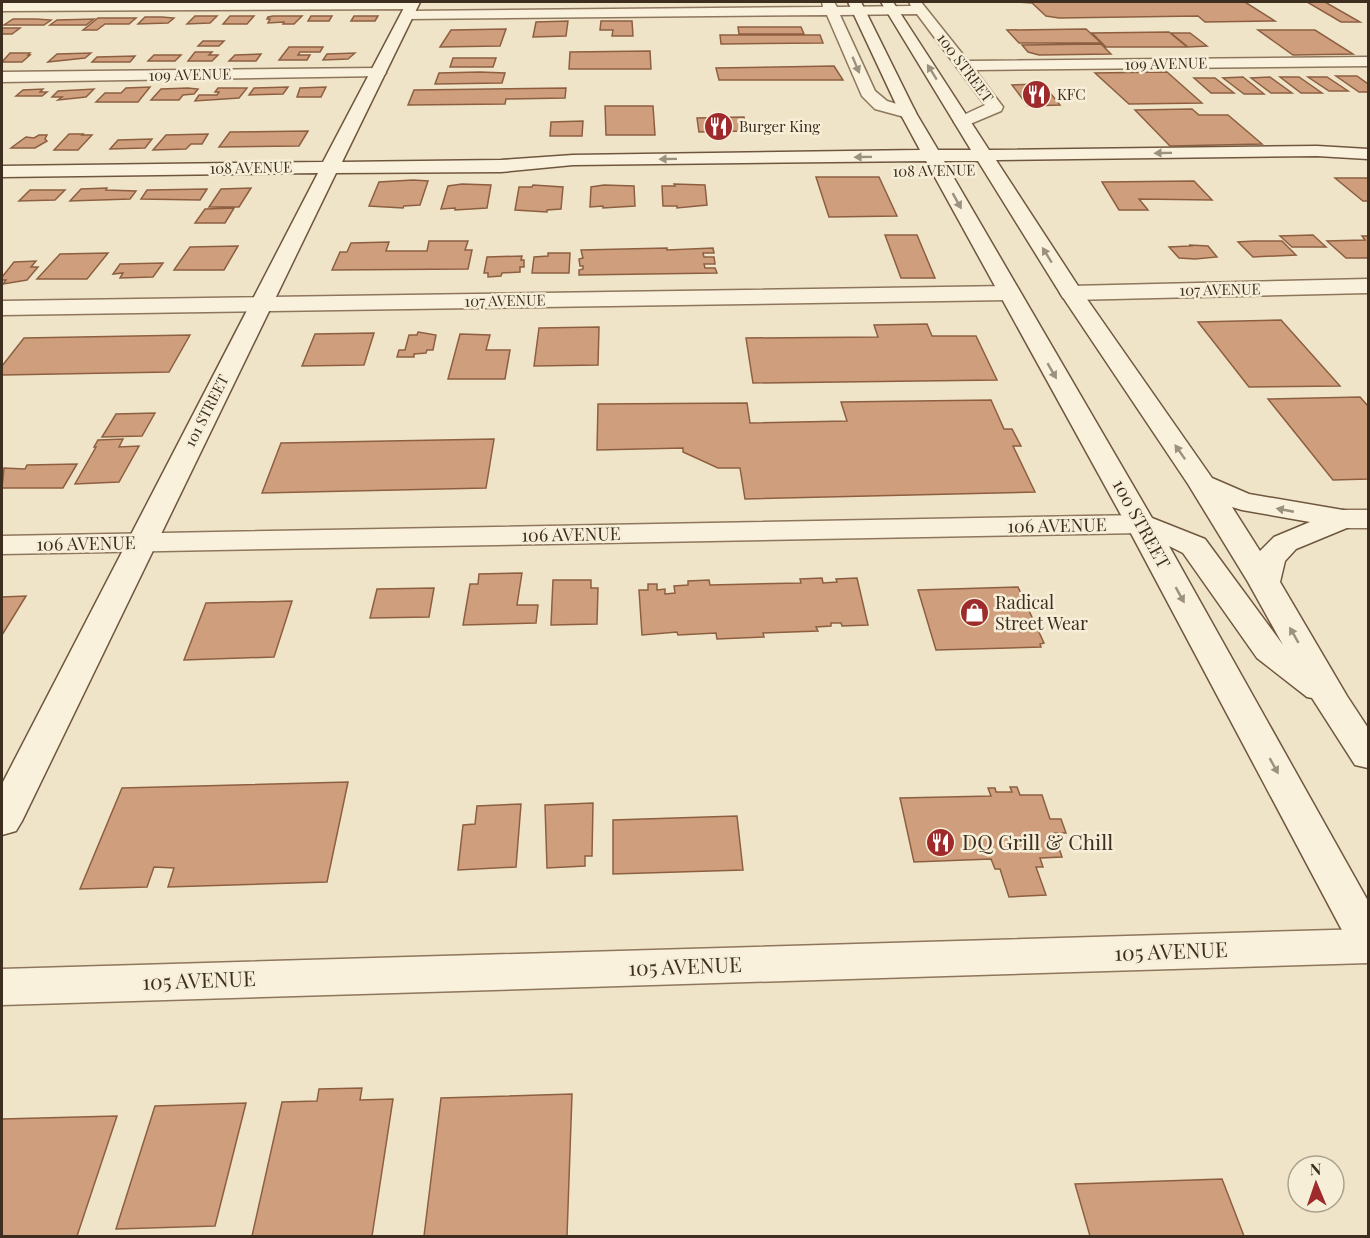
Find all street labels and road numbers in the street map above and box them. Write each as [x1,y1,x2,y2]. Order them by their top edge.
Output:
street label: 100 STREET [933,29,998,106]
street label: 109 AVENUE [1124,52,1207,74]
street label: 109 AVENUE [148,63,231,85]
street label: 108 AVENUE [209,156,293,178]
street label: 108 AVENUE [892,159,976,181]
street label: 107 AVENUE [1179,278,1261,300]
street label: 107 AVENUE [464,289,546,311]
street label: 101 STREET [179,371,233,450]
street label: 100 STREET [1108,475,1176,572]
street label: 106 AVENUE [1007,512,1107,538]
street label: 106 AVENUE [521,521,621,547]
street label: 106 AVENUE [36,530,136,556]
street label: 105 AVENUE [1114,934,1228,966]
street label: 105 AVENUE [628,949,742,981]
street label: 105 AVENUE [142,963,256,995]

